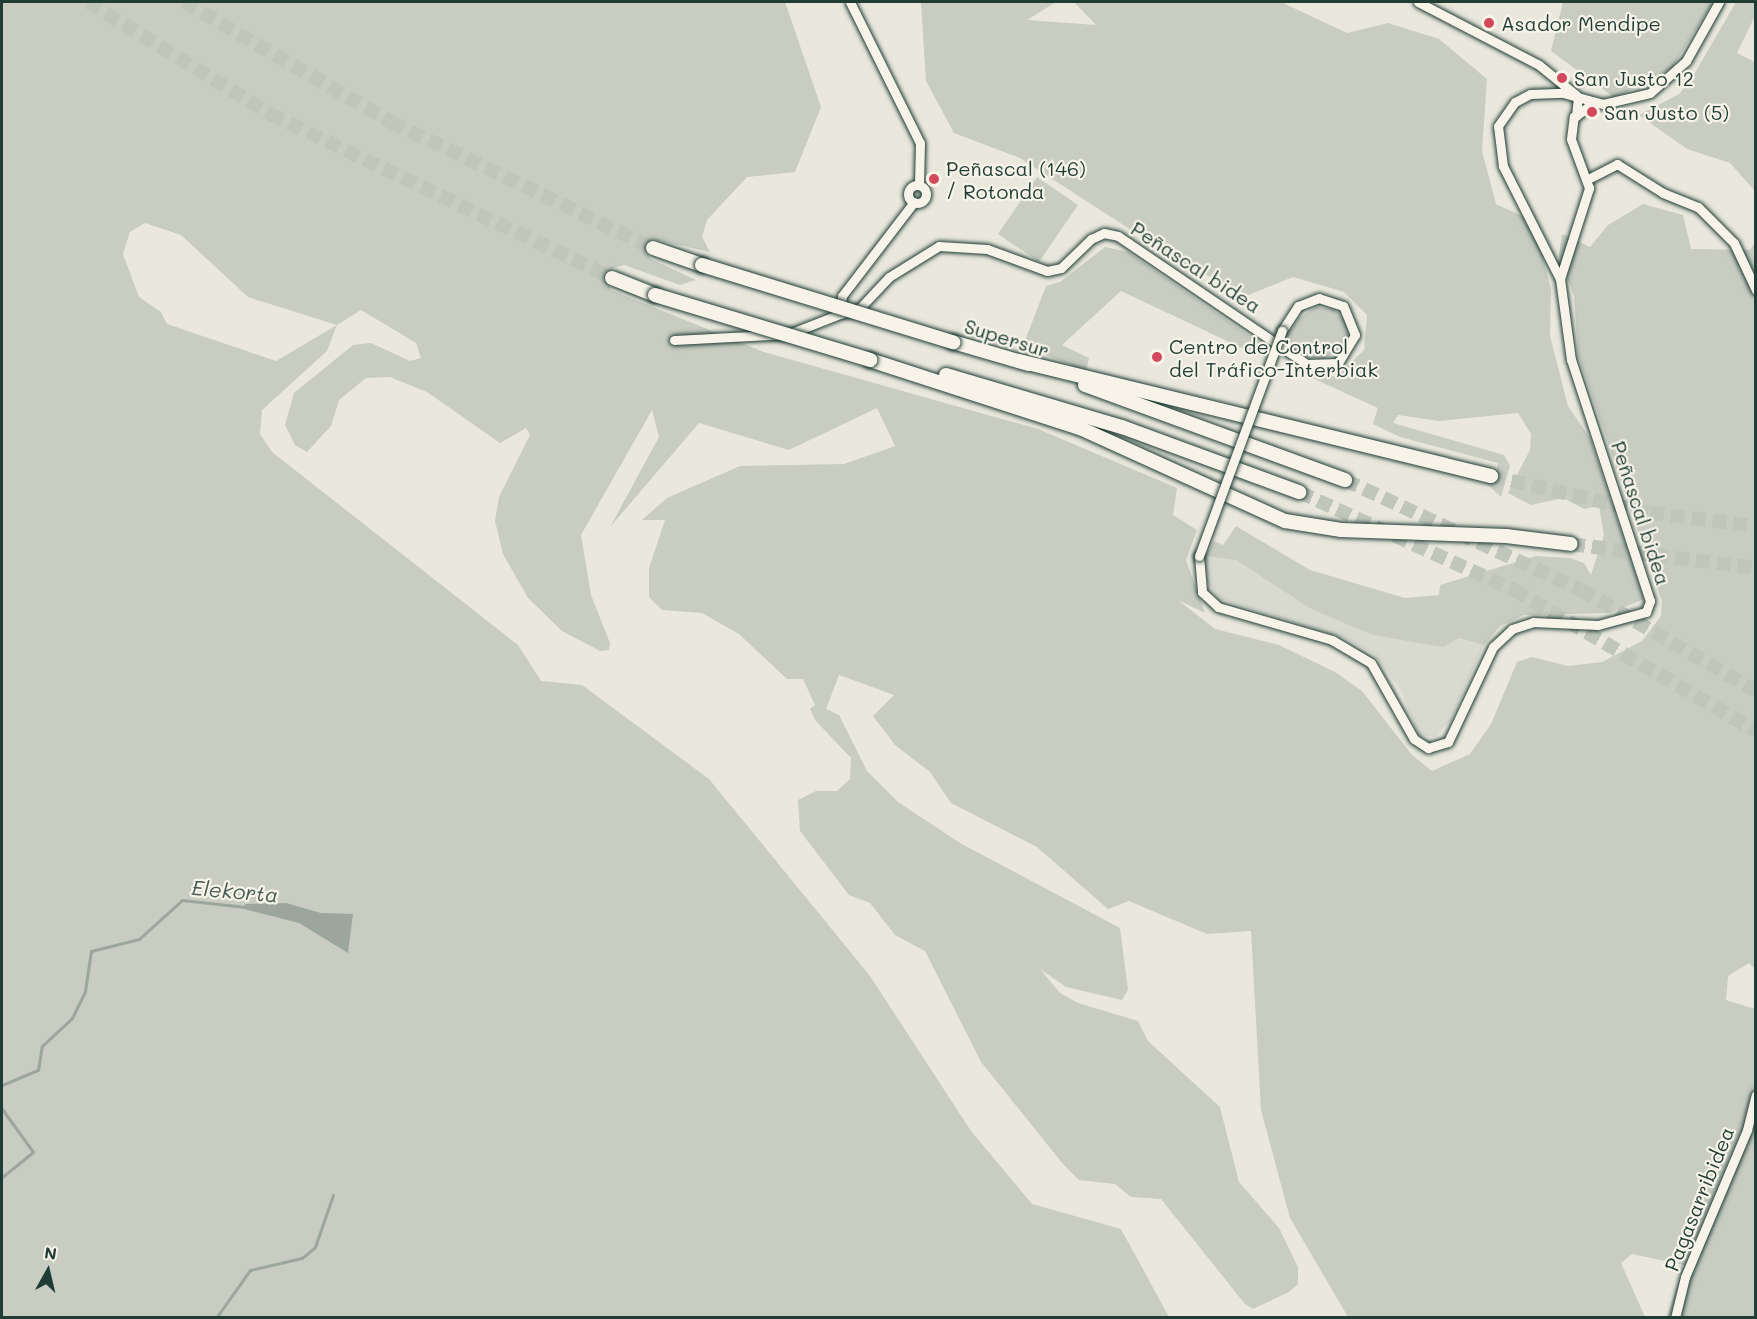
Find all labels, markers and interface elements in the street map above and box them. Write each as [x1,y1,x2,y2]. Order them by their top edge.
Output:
place label: Asador Mendipe [1501,11,1661,35]
marker: Asador Mendipe [1482,16,1496,30]
place label: San Justo 12 [1574,66,1694,90]
marker: San Justo 12 [1555,71,1569,85]
place label: San Justo (5) [1604,100,1729,124]
marker: San Justo (5) [1585,105,1599,119]
place label: Peñascal (146) / Rotonda [946,156,1086,203]
marker: Peñascal (146) / Rotonda [927,172,941,186]
street label: Peñascal bidea [1127,216,1265,318]
street label: Supersur [962,314,1052,362]
place label: Centro de Control del Tráfico-Interbiak [1169,334,1378,381]
marker: Centro de Control del Tráfico-Interbiak [1150,350,1164,364]
street label: Peñascal bidea [1606,438,1676,588]
water label: Elekorta [191,875,279,907]
street label: Pagasarribidea [1659,1123,1739,1275]
north arrow [18,1241,78,1301]
text: N [43,1241,58,1264]

